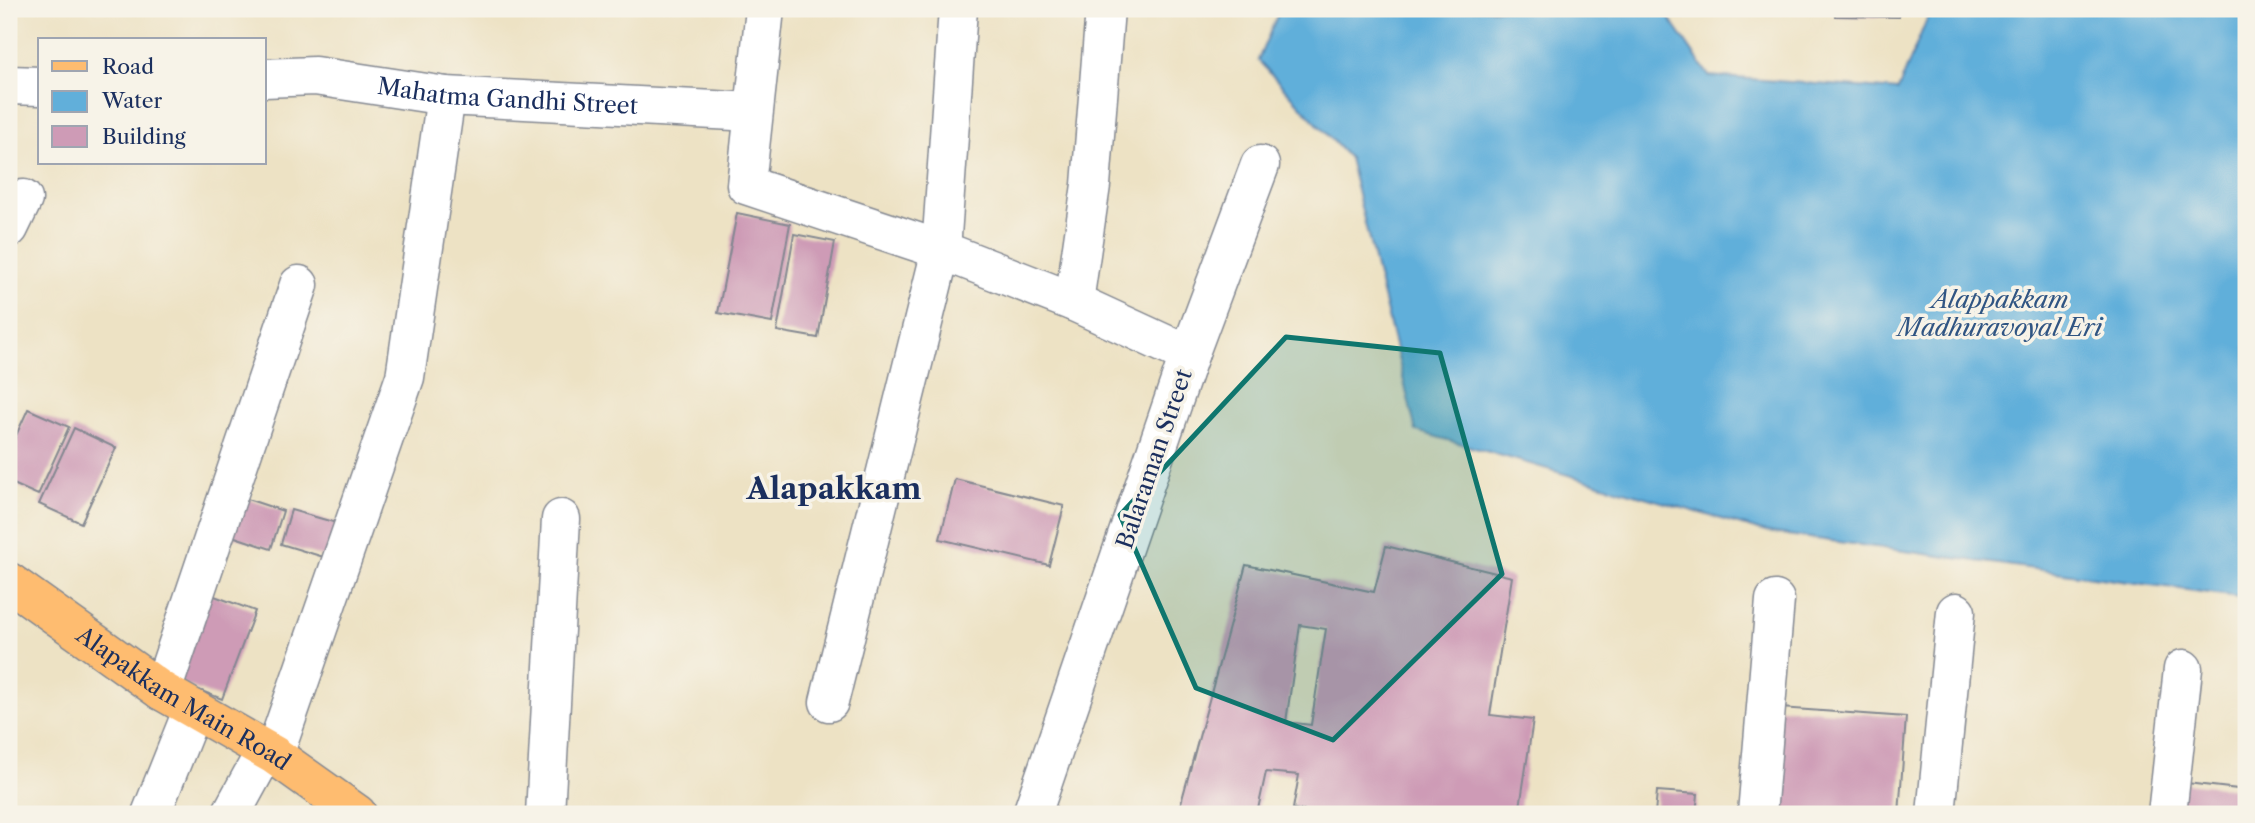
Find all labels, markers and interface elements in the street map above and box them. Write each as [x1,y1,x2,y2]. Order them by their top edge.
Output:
legend [38,38,266,164]
text: Road [102,54,154,79]
street label: Mahatma Gandhi Street [376,72,639,120]
text: Water [101,88,162,113]
text: Building [102,124,187,149]
water label: Alappakkam Madhuravoyal Eri [1895,285,2104,342]
street label: Balaraman Street [1110,365,1198,553]
district label: Alapakkam [745,470,922,507]
street label: Alapakkam Main Road [70,620,296,776]

